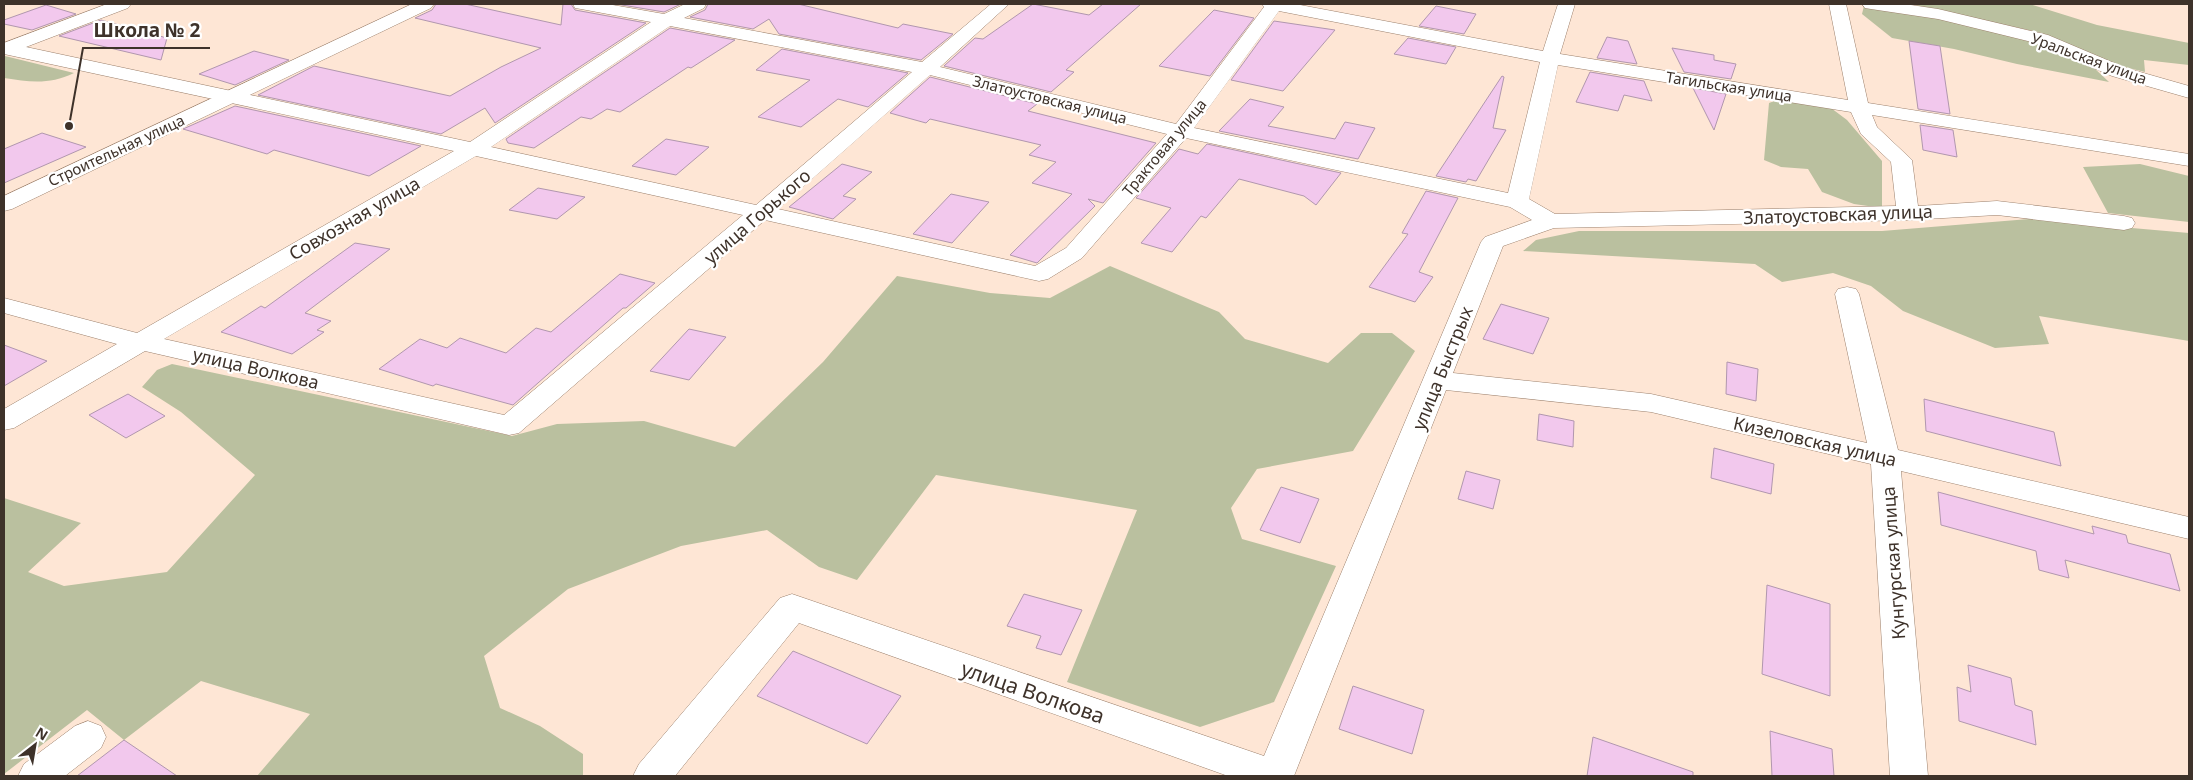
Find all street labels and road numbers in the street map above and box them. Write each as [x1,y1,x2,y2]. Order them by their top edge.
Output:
street label: Уральская улица [2028,28,2150,88]
street label: Тагильская улица [1665,66,1793,106]
street label: Златоустовская улица [971,70,1129,128]
street label: Трактовая улица [1117,94,1211,200]
street label: Строительная улица [44,110,188,190]
street label: улица Горького [699,163,815,269]
street label: Совхозная улица [284,171,424,265]
street label: Златоустовская улица [1743,199,1933,229]
street label: улица Быстрых [1406,302,1478,433]
street label: улица Волкова [191,342,321,394]
street label: Кизеловская улица [1731,411,1899,471]
street label: Кунгурская улица [1876,486,1910,640]
street label: улица Волкова [957,654,1109,730]

